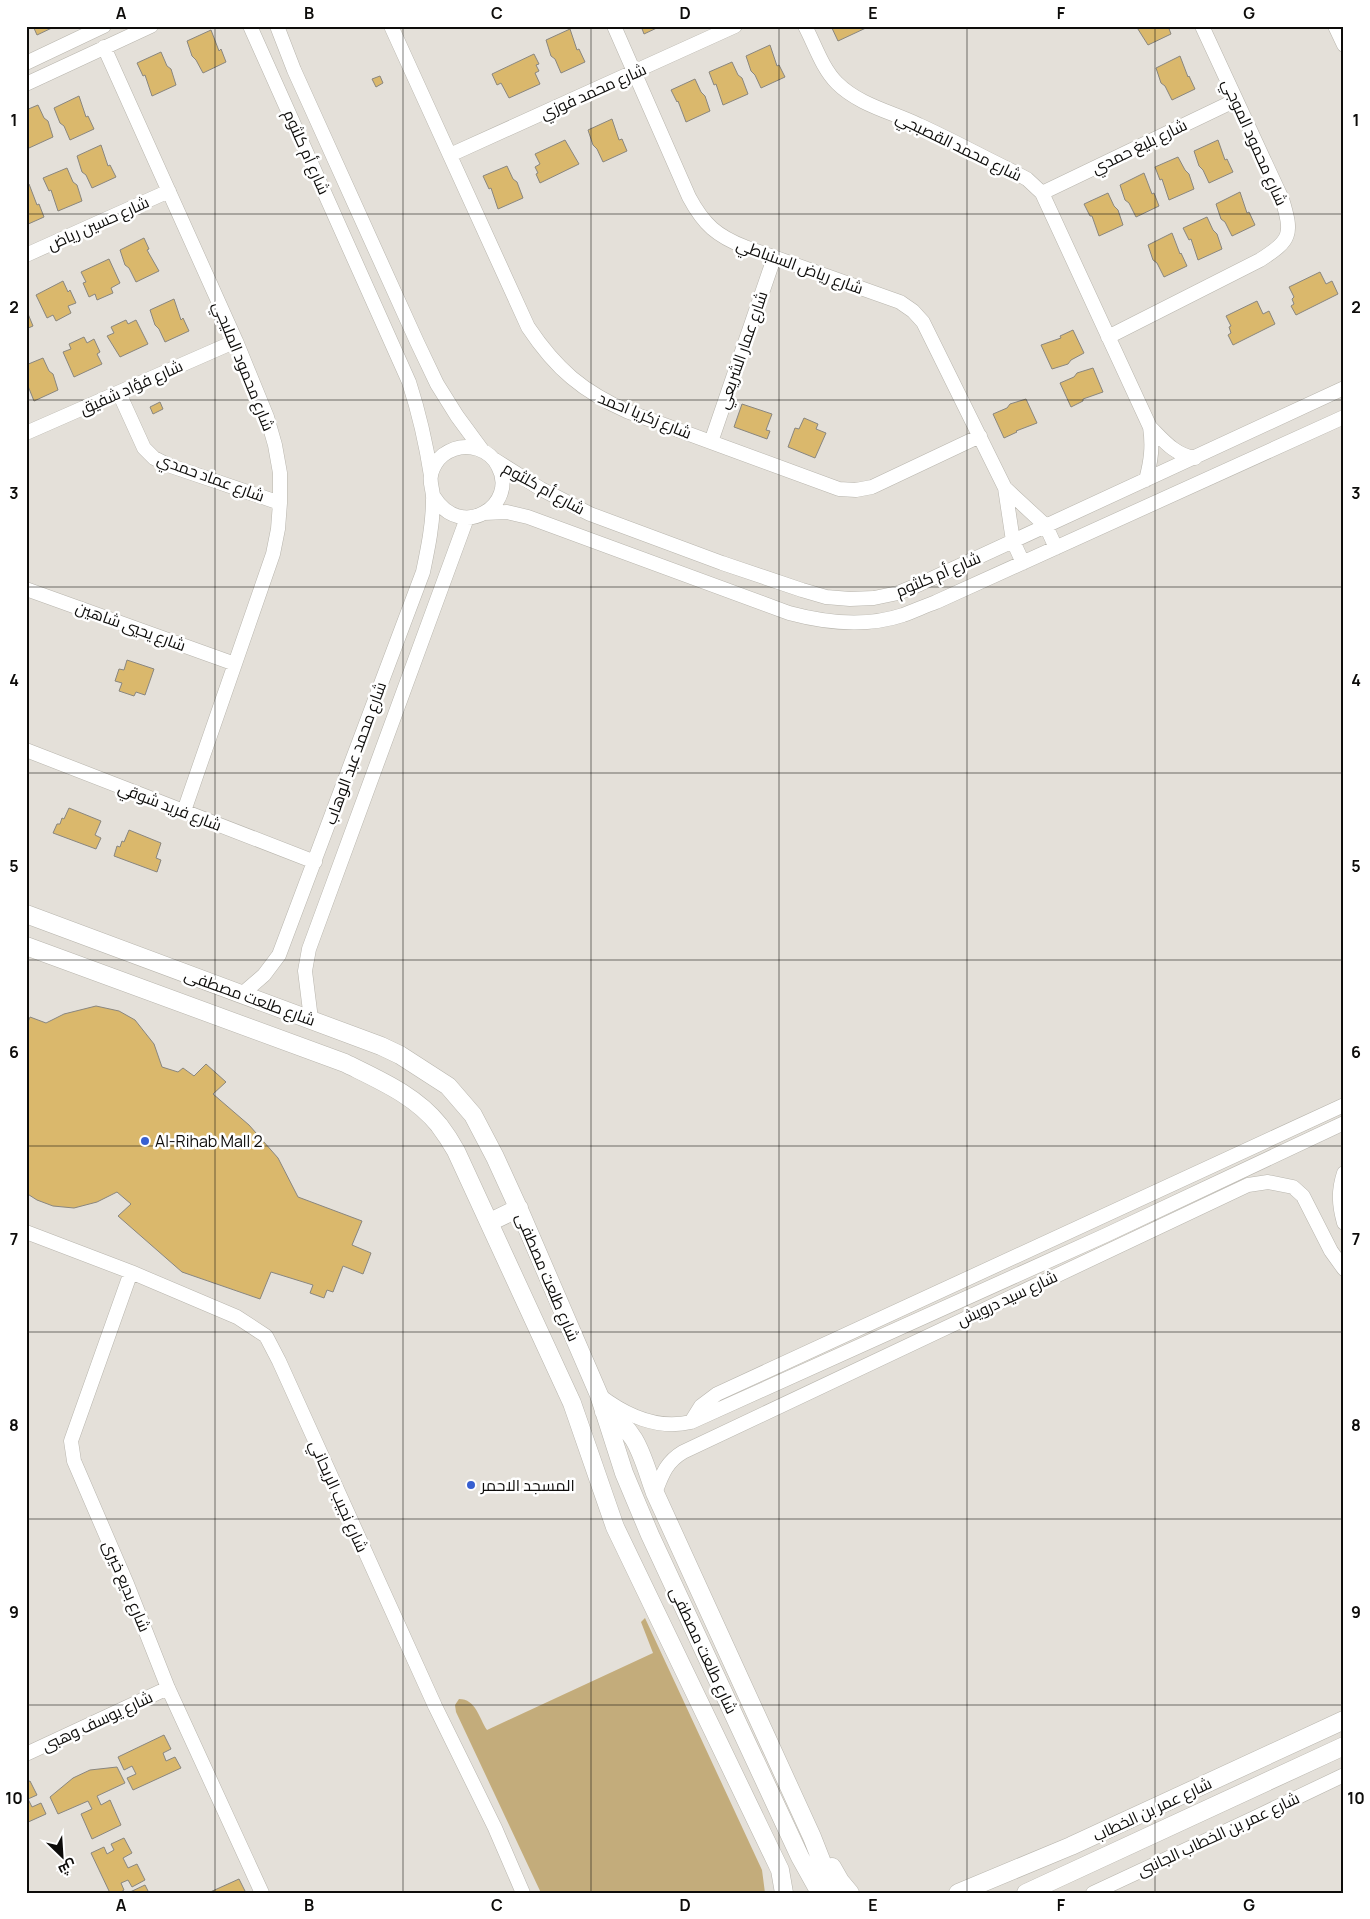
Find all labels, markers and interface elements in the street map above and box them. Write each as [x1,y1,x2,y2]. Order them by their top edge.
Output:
text: A [116,2,127,24]
text: B [304,2,314,24]
text: C [491,2,503,24]
text: D [679,2,691,24]
text: E [868,2,878,24]
text: F [1057,2,1066,24]
text: G [1243,2,1255,24]
street label: شارع محمد فوزي [536,58,651,127]
street label: شارع محمود الموجي [1214,75,1293,210]
street label: شارع أم كلثوم [278,106,335,198]
street label: شارع محمد القصبجي [891,106,1026,189]
text: 1 [10,109,18,131]
text: 1 [1352,109,1360,131]
street label: شارع بليغ حمدي [1087,113,1192,181]
street label: شارع حسين رياض [44,191,153,256]
street label: شارع رياض السنباطي [732,233,867,302]
street label: شارع عمار الشريعي [712,288,775,413]
text: 2 [9,296,19,318]
text: 2 [1351,296,1361,318]
street label: شارع محمود المليجي [205,298,280,435]
street label: شارع فؤاد شفيق [76,354,187,421]
street label: شارع زكريا احمد [595,386,695,445]
street label: شارع عماد حمدي [153,447,268,509]
street label: شارع أم كلثوم [499,456,589,520]
text: 3 [9,482,19,504]
text: 3 [1351,482,1361,504]
street label: شارع أم كلثوم [892,546,984,603]
street label: شارع يحيي شاهين [73,596,189,657]
text: 4 [9,669,19,691]
text: 4 [1351,669,1361,691]
street label: شارع محمد عبد الوهاب [319,678,392,828]
street label: شارع فريد شوقي [114,776,225,839]
text: 5 [9,855,19,877]
text: 5 [1351,855,1361,877]
street label: شارع طلعت مصطفى [181,963,318,1032]
text: 6 [9,1041,19,1063]
text: 6 [1351,1041,1361,1063]
place label: Al-Rihab Mall 2 [155,1130,263,1152]
marker: Al-Rihab Mall 2 [139,1135,151,1147]
street label: شارع طلعت مصطفى [510,1209,585,1345]
text: 7 [10,1228,18,1250]
text: 7 [1352,1228,1360,1250]
street label: شارع سيد درويش [953,1265,1061,1332]
text: 8 [9,1414,19,1436]
text: 8 [1351,1414,1361,1436]
street label: شارع نجيب الريحاني [302,1436,374,1557]
place label: المسجد الاحمر [480,1474,575,1496]
marker: المسجد الاحمر [465,1479,477,1491]
street label: شارع بديع خيرى [97,1537,156,1635]
street label: شارع طلعت مصطفى [664,1583,743,1717]
text: 9 [9,1601,19,1623]
text: 9 [1351,1601,1361,1623]
street label: شارع يوسف وهبى [38,1686,157,1757]
street label: شارع عمر بن الخطاب [1089,1772,1215,1847]
text: 10 [5,1787,23,1809]
street label: شارع عمر بن الخطاب الجانبى [1133,1787,1303,1882]
text: 10 [1347,1787,1365,1809]
north arrow [38,1832,88,1882]
text: ش [56,1856,80,1881]
text: A [116,1894,127,1916]
text: B [304,1894,314,1916]
text: C [491,1894,503,1916]
text: D [679,1894,691,1916]
text: E [868,1894,878,1916]
text: F [1057,1894,1066,1916]
text: G [1243,1894,1255,1916]

